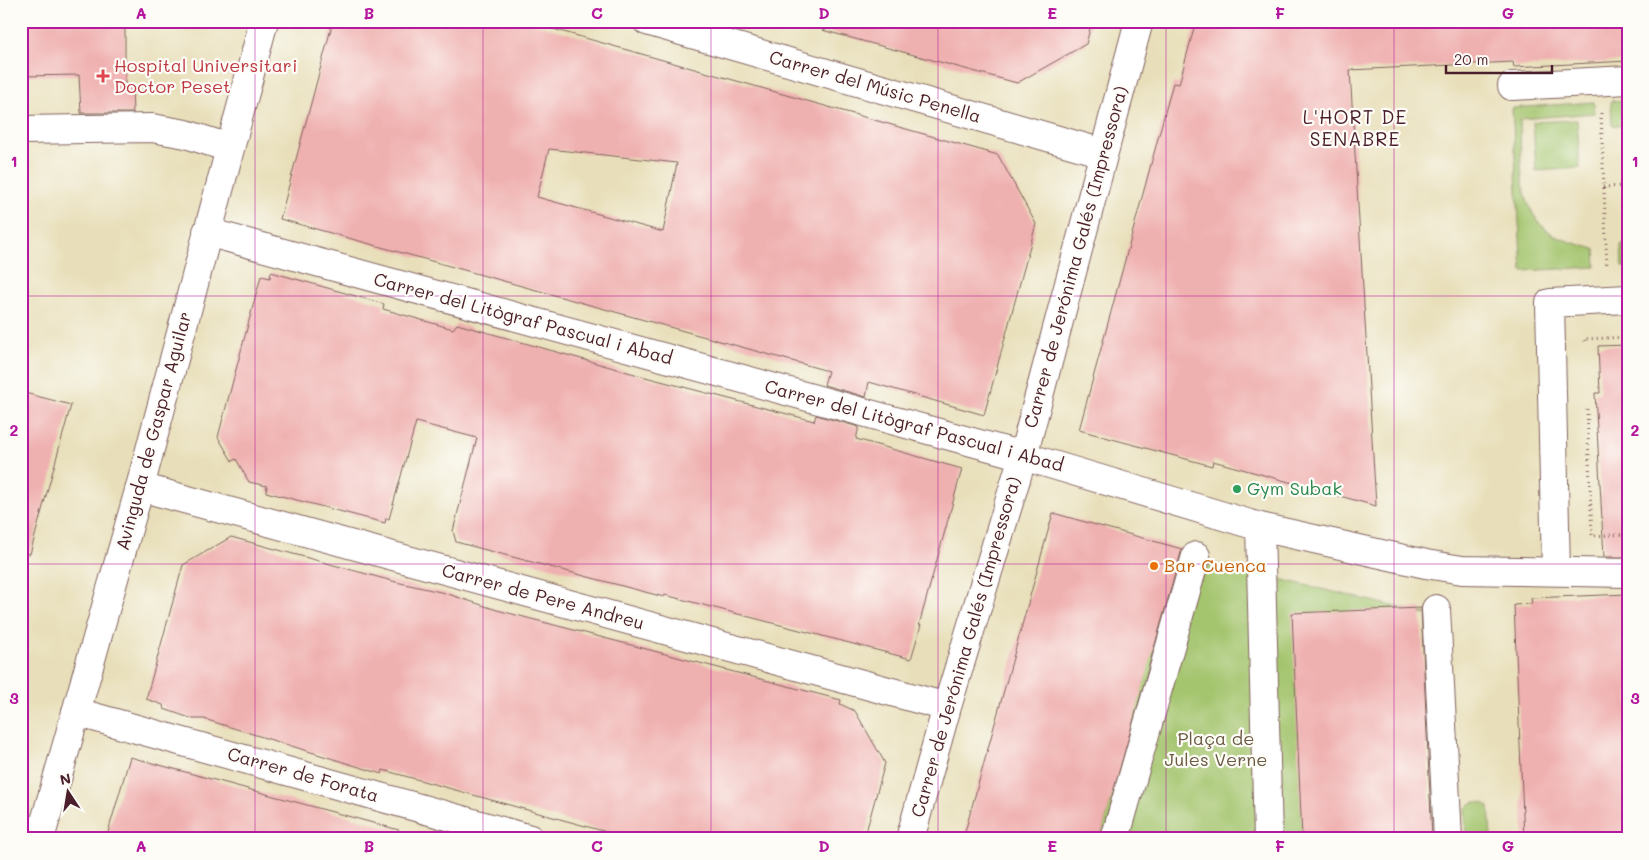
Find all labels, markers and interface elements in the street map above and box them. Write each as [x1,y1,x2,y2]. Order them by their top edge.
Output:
text: A [135,2,147,23]
text: B [364,2,374,23]
text: C [591,2,603,23]
text: D [818,2,830,23]
text: E [1047,2,1057,23]
text: F [1275,2,1285,23]
text: G [1502,2,1514,23]
scale bar [1446,42,1553,74]
street label: Carrer del Músic Penella [767,44,984,128]
text: 20 m [1454,49,1488,69]
place label: Hospital Universitari Doctor Peset [114,53,297,98]
marker: Hospital Universitari Doctor Peset [96,69,110,83]
street label: Carrer de Jerónima Galés (Impressora) [1018,83,1132,430]
district label: L'HORT DE SENABRE [1303,104,1407,151]
text: 1 [10,150,18,171]
text: 1 [1631,150,1639,171]
street label: Carrer del Litògraf Pascual i Abad [371,267,675,370]
street label: Avinguda de Gaspar Aguilar [110,309,196,553]
street label: Carrer del Litògraf Pascual i Abad [762,374,1066,477]
text: 2 [10,419,19,440]
text: 2 [1631,419,1640,440]
street label: Carrer de Jerónima Galés (Impressora) [905,474,1025,820]
place label: Gym Subak [1247,476,1342,500]
marker: Gym Subak [1231,483,1243,495]
place label: Bar Cuenca [1164,553,1267,577]
street label: Carrer de Pere Andreu [440,557,647,635]
marker: Bar Cuenca [1148,560,1160,572]
text: 3 [9,687,19,708]
text: 3 [1630,687,1640,708]
park label: Plaça de Jules Verne [1165,726,1267,771]
street label: Carrer de Forata [225,741,382,807]
north arrow [42,768,92,818]
text: N [58,768,72,789]
text: A [135,835,147,856]
text: B [364,835,374,856]
text: C [591,835,603,856]
text: D [818,835,830,856]
text: E [1047,835,1057,856]
text: F [1275,835,1285,856]
text: G [1502,835,1514,856]

